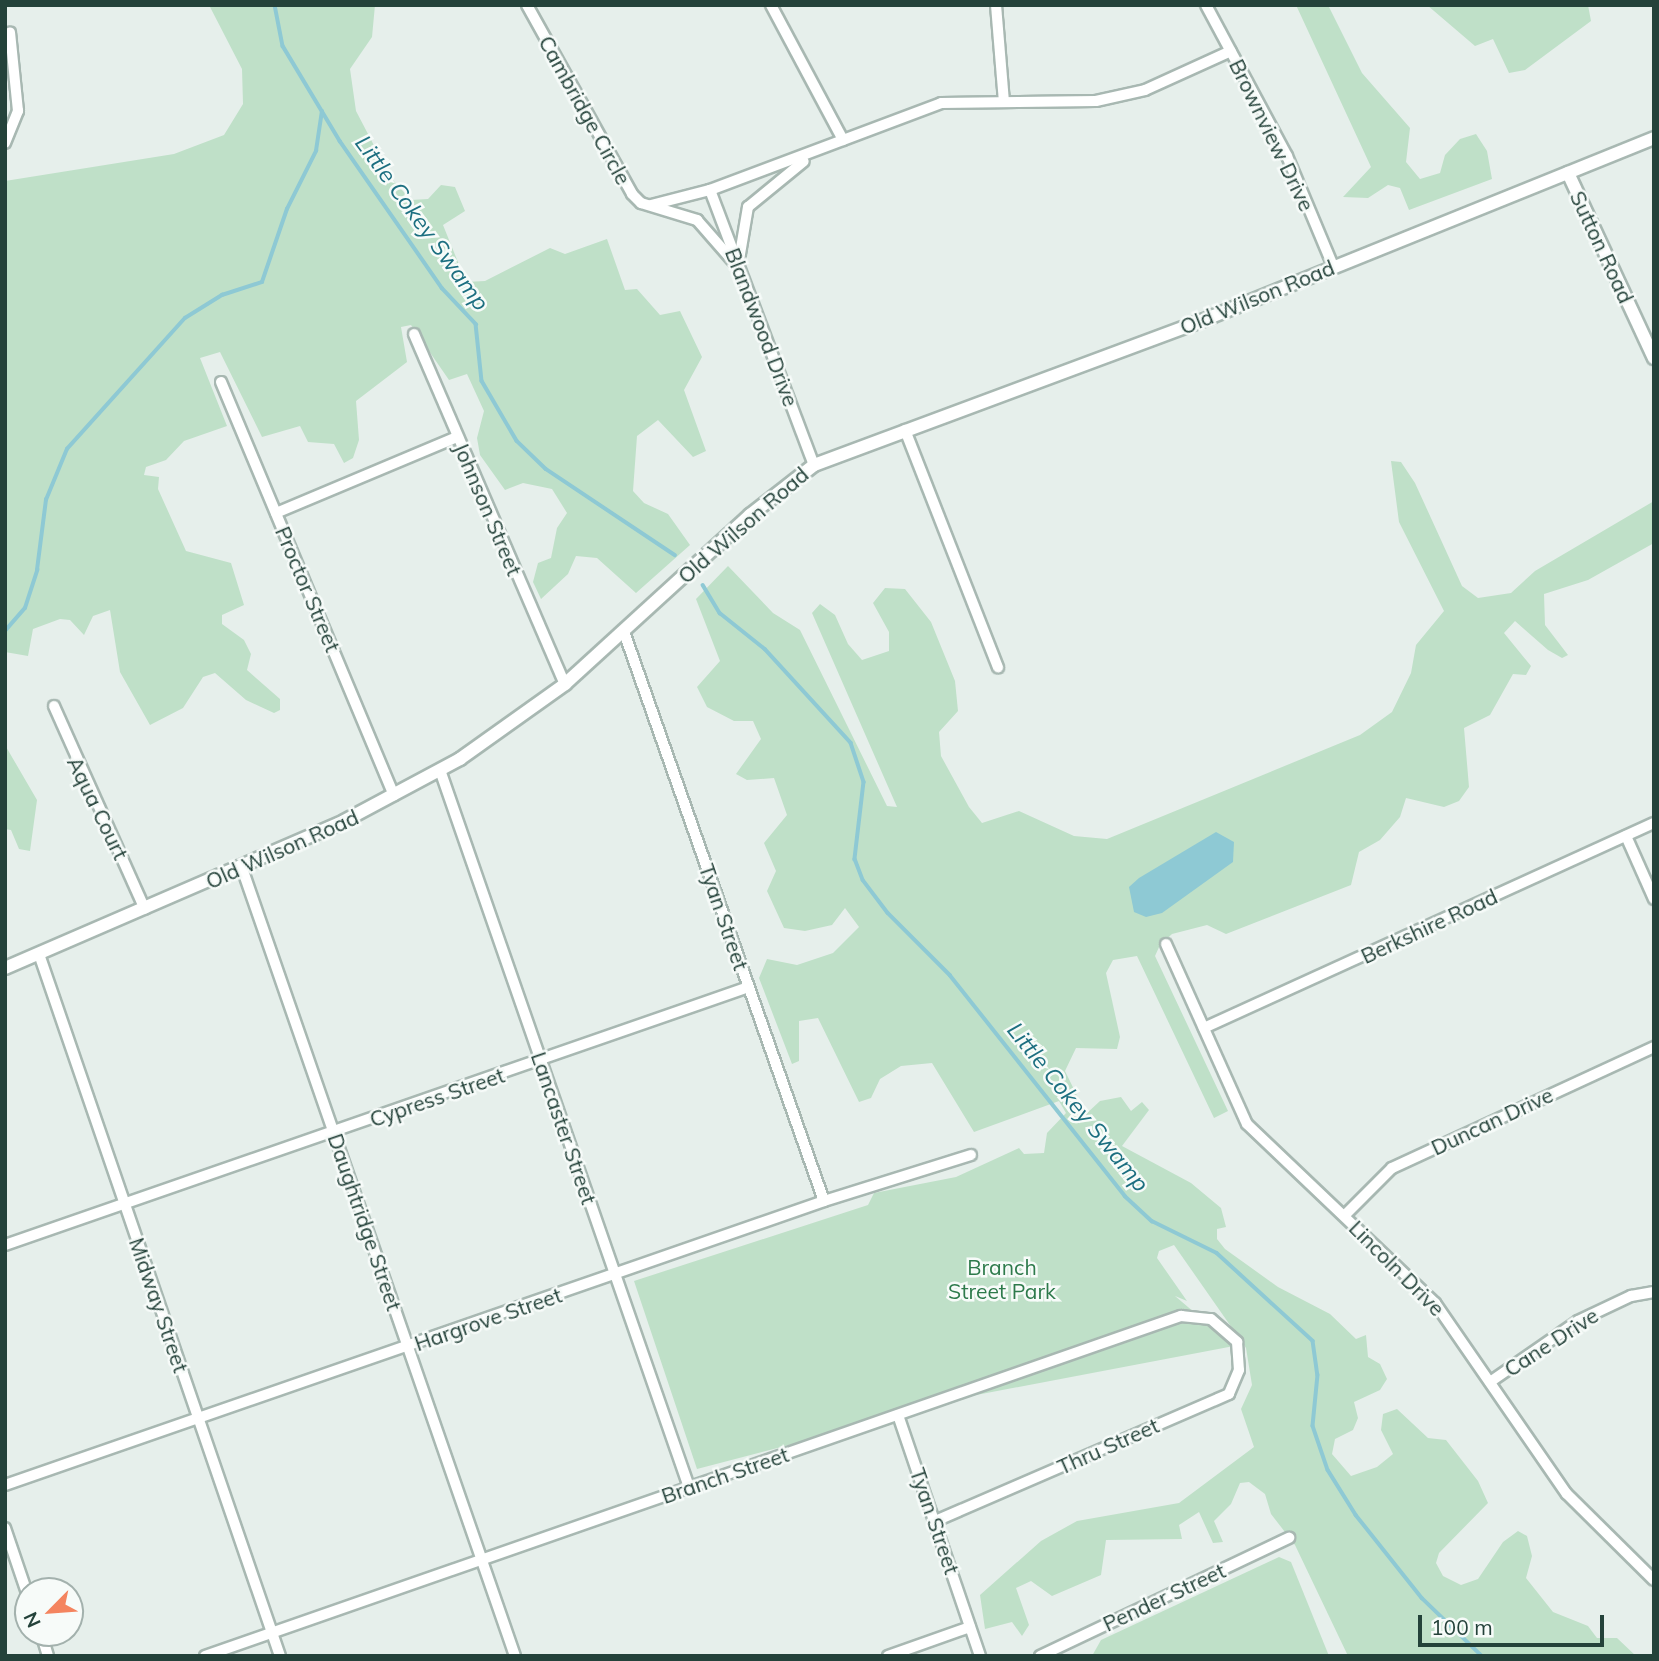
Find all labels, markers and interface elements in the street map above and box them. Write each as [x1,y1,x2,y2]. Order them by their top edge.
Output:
street label: Cambridge Circle [534,31,636,189]
street label: Brownview Drive [1224,55,1320,215]
water label: Little Cokey Swamp [349,130,495,316]
street label: Sutton Road [1565,187,1639,307]
street label: Blandwood Drive [720,244,804,410]
street label: Old Wilson Road [1176,255,1338,339]
street label: Johnson Street [449,439,527,579]
street label: Old Wilson Road [673,462,813,588]
street label: Proctor Street [270,523,346,655]
street label: Aqua Court [62,752,134,864]
street label: Old Wilson Road [202,804,362,894]
street label: Tyan Street [694,861,754,973]
street label: Berkshire Road [1357,883,1501,969]
water label: Little Cokey Swamp [1001,1017,1155,1197]
street label: Lancaster Street [526,1049,602,1207]
street label: Cypress Street [366,1062,508,1132]
street label: Duncan Drive [1427,1082,1557,1160]
street label: Daughtridge Street [323,1130,407,1314]
street label: Lincoln Drive [1344,1215,1450,1321]
street label: Midway Street [124,1234,194,1376]
park label: Branch Street Park [948,1254,1056,1304]
street label: Hargrove Street [411,1282,565,1356]
street label: Cane Drive [1499,1302,1603,1382]
street label: Thru Street [1053,1412,1163,1480]
street label: Branch Street [658,1441,792,1509]
street label: Tyan Street [905,1465,965,1577]
street label: Pender Street [1099,1558,1229,1636]
north arrow [14,1577,84,1647]
scale bar [1421,1602,1606,1646]
text: N [18,1608,46,1632]
text: 100 m [1431,1614,1493,1640]

